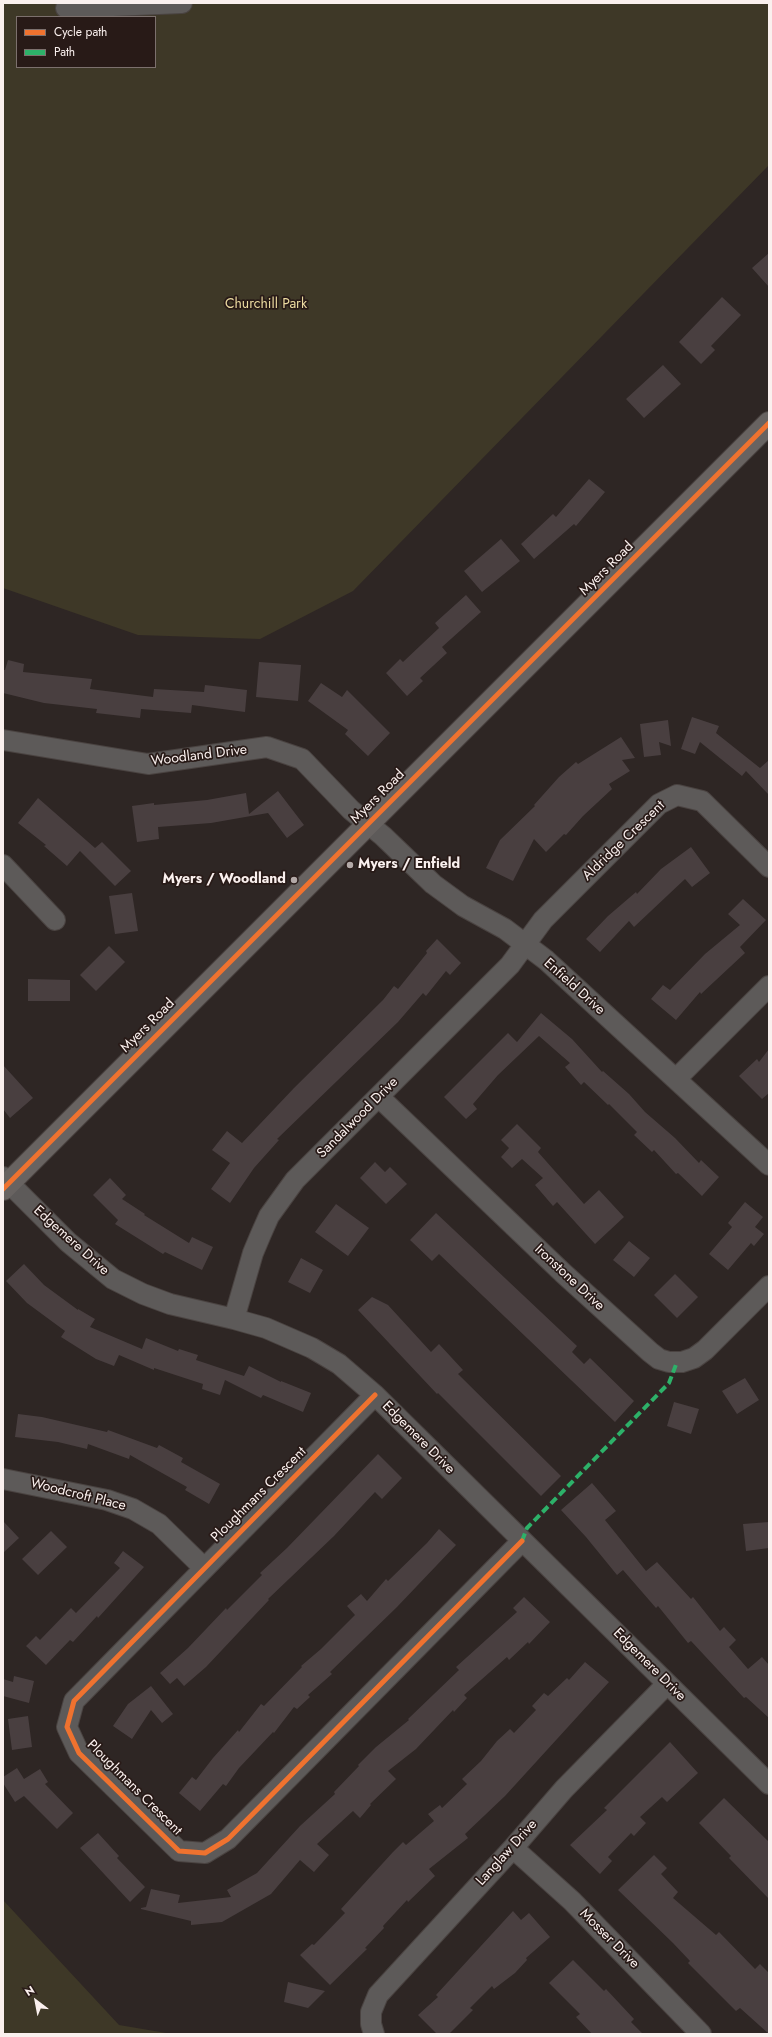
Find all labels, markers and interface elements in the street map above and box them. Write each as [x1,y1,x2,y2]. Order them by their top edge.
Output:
legend [16,16,156,68]
text: Cycle path [54,23,107,41]
text: Path [54,43,75,61]
park label: Churchill Park [225,297,307,313]
street label: Myers Road [577,539,637,599]
street label: Woodland Drive [150,742,248,770]
street label: Myers Road [348,767,408,827]
street label: Aldridge Crescent [579,797,669,885]
place label: Myers / Enfield [358,857,460,873]
marker: Myers / Enfield [345,860,355,870]
place label: Myers / Woodland [162,872,286,888]
marker: Myers / Woodland [289,875,299,885]
street label: Enfield Drive [540,955,608,1019]
street label: Myers Road [118,996,178,1056]
street label: Sandalwood Drive [314,1074,402,1162]
street label: Edgemere Drive [30,1203,112,1279]
street label: Ironstone Drive [531,1241,607,1315]
street label: Edgemere Drive [378,1398,458,1478]
street label: Ploughmans Crescent [208,1444,310,1546]
street label: Woodcroft Place [28,1475,128,1515]
street label: Edgemere Drive [609,1625,689,1705]
street label: Ploughmans Crescent [83,1737,185,1839]
street label: Langlaw Drive [473,1817,541,1889]
street label: Mosser Drive [576,1906,642,1972]
north arrow [16,1981,56,2021]
text: N [22,1982,38,2000]

